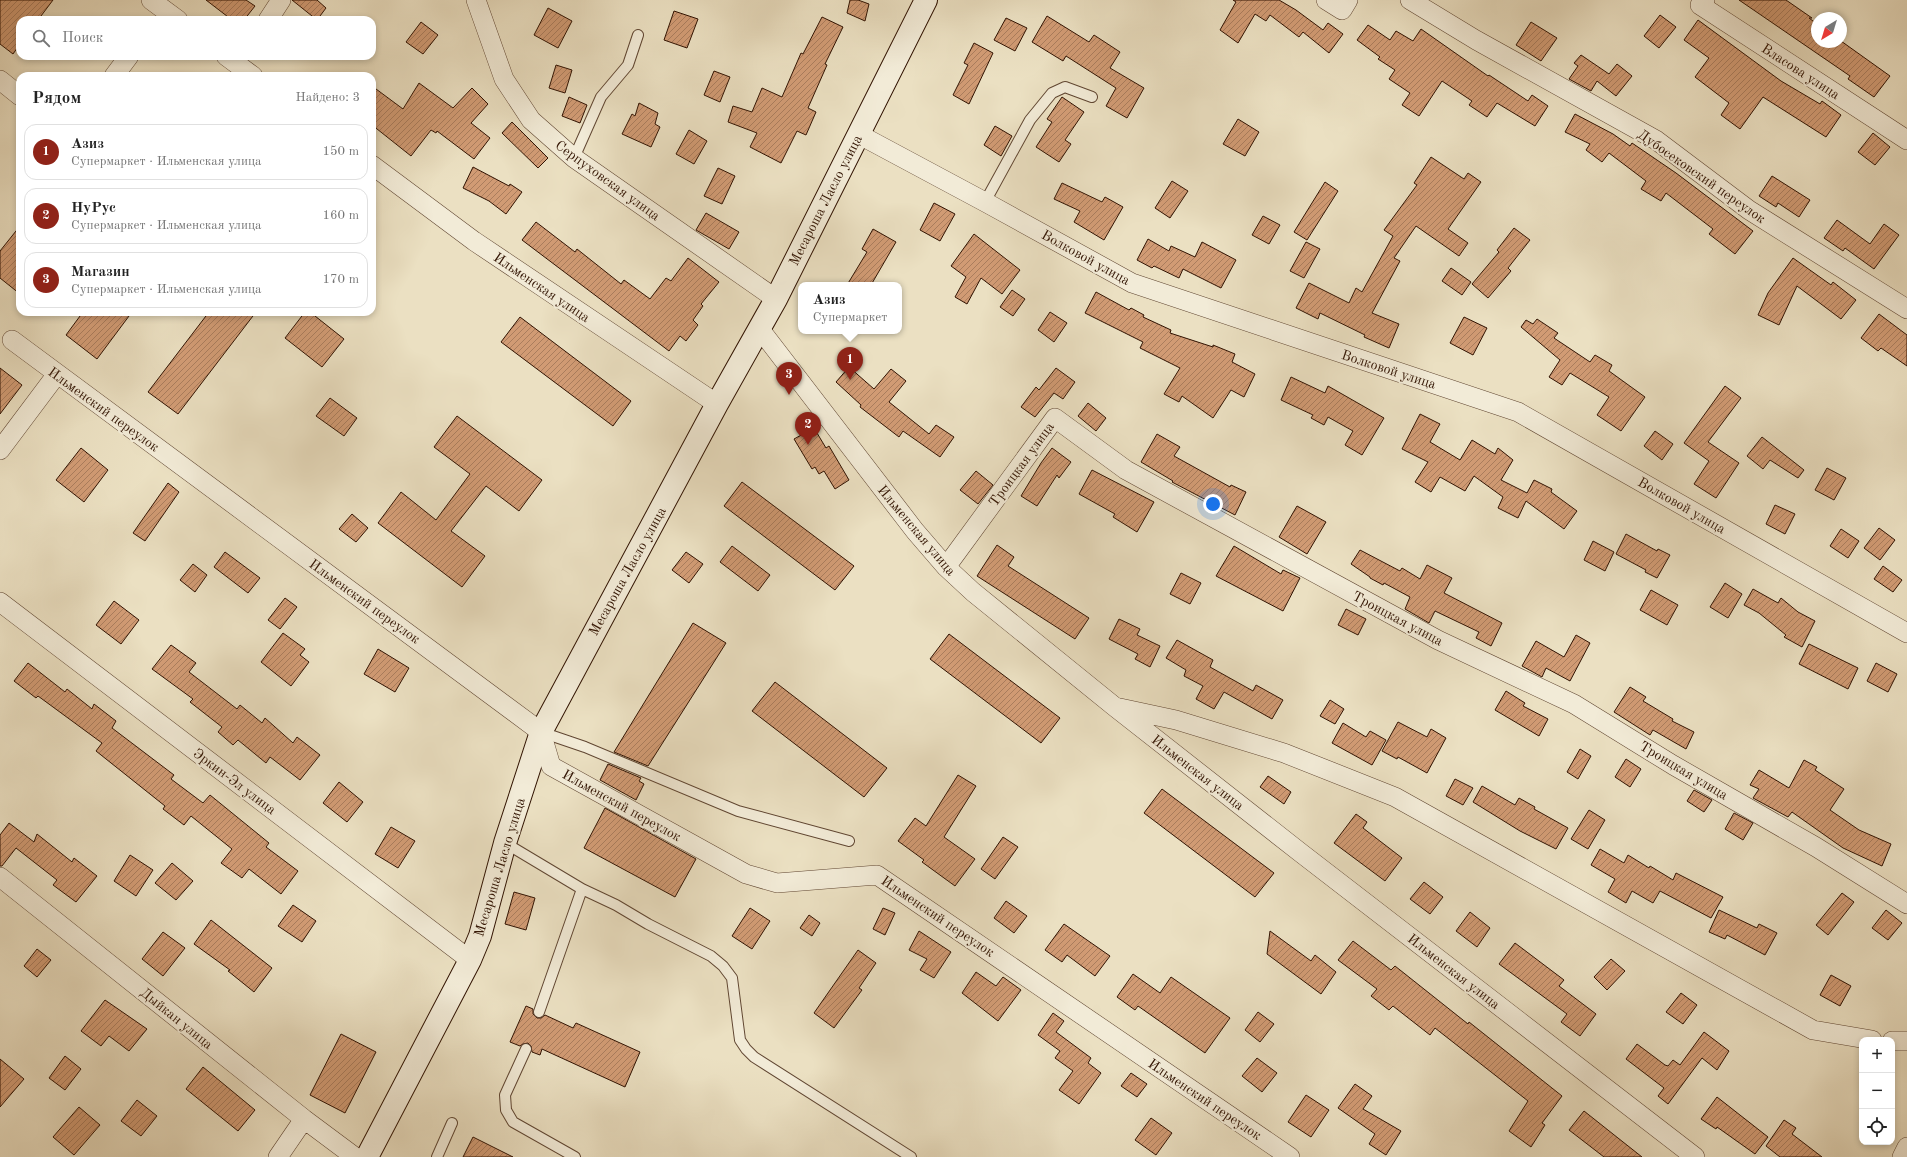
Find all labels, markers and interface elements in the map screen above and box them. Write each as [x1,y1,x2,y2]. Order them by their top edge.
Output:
north arrow [1811,12,1847,48]
search box [16,16,376,60]
icon: search [30,27,52,49]
text: Поиск [62,31,103,46]
street label: Власова улица [1759,41,1842,102]
text: Рядом [32,90,81,107]
text: Найдено: 3 [296,91,360,104]
street label: Дубосековский переулок [1635,127,1768,226]
street label: Месароша Ласло улица [787,133,865,268]
text: Азиз [71,137,104,152]
street label: Серпуховская улица [552,138,662,223]
text: 1 [42,145,50,158]
text: 150 m [322,145,359,158]
text: Супермаркет · Ильменская улица [71,155,261,168]
text: НуРус [71,201,116,216]
text: 2 [42,209,50,222]
text: 160 m [322,209,359,222]
text: Супермаркет · Ильменская улица [71,219,261,232]
street label: Волковой улица [1039,228,1132,288]
street label: Ильменская улица [491,250,592,325]
text: Магазин [71,265,130,280]
text: 3 [42,273,50,286]
text: 170 m [322,273,359,286]
popup [798,282,902,334]
text: Супермаркет · Ильменская улица [71,283,261,296]
text: Азиз [813,293,846,308]
text: Супермаркет [813,311,887,324]
pin: 1 [837,347,863,380]
street label: Волковой улица [1340,348,1438,392]
pin: 3 [776,362,802,395]
street label: Ильменский переулок [45,365,161,455]
pin: 2 [795,412,821,445]
street label: Троицкая улица [987,420,1057,509]
street label: Волковой улица [1635,475,1728,537]
street label: Ильменская улица [875,483,958,578]
your location [1203,494,1223,514]
street label: Месароша Ласло улица [587,505,669,638]
street label: Ильменский переулок [306,557,422,647]
street label: Троицкая улица [1350,589,1445,649]
street label: Ильменская улица [1149,733,1246,813]
street label: Троицкая улица [1637,739,1730,803]
street label: Эркин-Эл улица [191,746,278,817]
street label: Ильменский переулок [560,767,683,844]
street label: Месароша Ласло улица [472,796,528,938]
street label: Ильменский переулок [878,874,997,960]
street label: Ильменская улица [1405,932,1502,1012]
street label: Дыйкан улица [138,985,215,1052]
map controls [1859,1037,1895,1145]
button: + [1859,1037,1895,1073]
street label: Ильменский переулок [1145,1057,1264,1143]
button: − [1859,1073,1895,1109]
button: locate [1859,1109,1895,1145]

